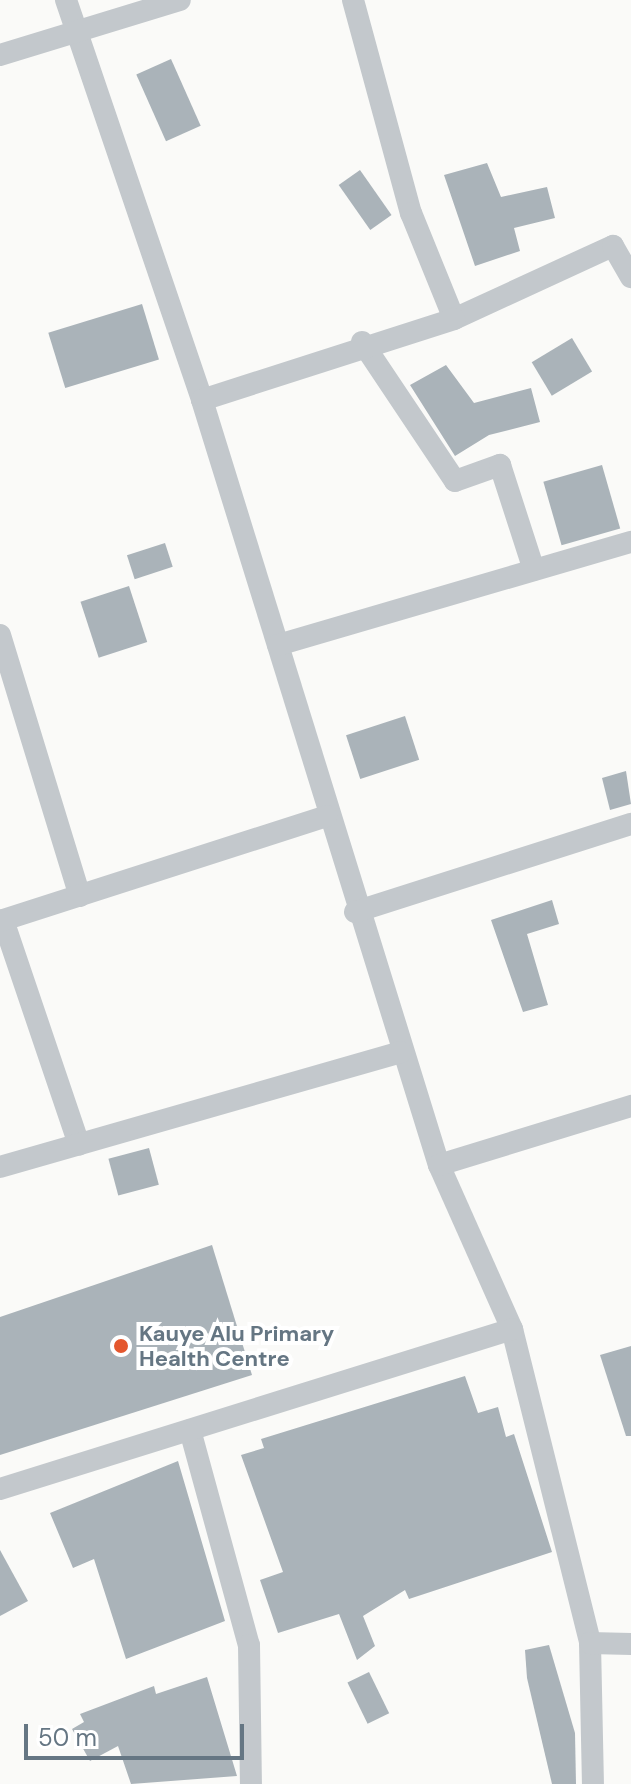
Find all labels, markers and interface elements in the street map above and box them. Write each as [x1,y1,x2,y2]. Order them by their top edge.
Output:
place label: Kauye Alu Primary Health Centre [139,1320,334,1372]
marker: Kauye Alu Primary Health Centre [110,1335,132,1357]
scale bar [28,1708,248,1758]
text: 50 m [38,1722,97,1753]

